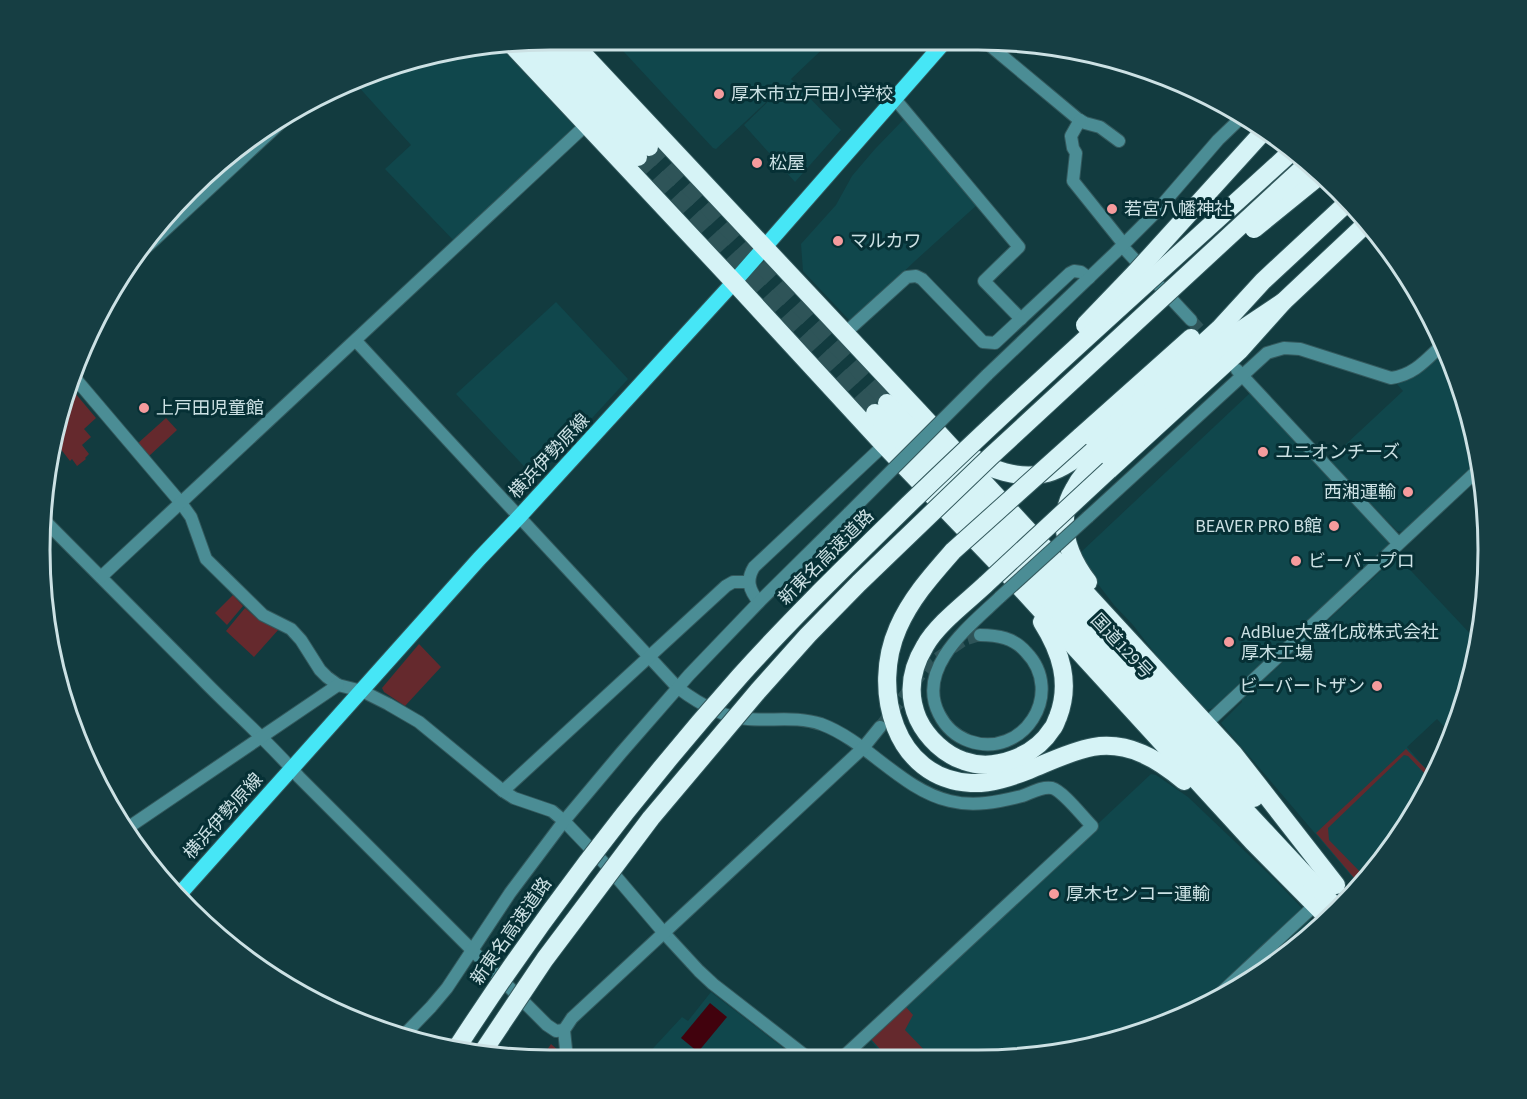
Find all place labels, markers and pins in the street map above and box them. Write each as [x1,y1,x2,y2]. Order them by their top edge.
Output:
place label: 厚木市立戸田小学校 [731,82,893,107]
marker: 厚木市立戸田小学校 [712,87,726,101]
place label: 松屋 [769,151,805,176]
marker: 松屋 [750,156,764,170]
place label: 若宮八幡神社 [1124,197,1232,222]
marker: 若宮八幡神社 [1105,202,1119,216]
place label: マルカワ [850,229,921,254]
marker: マルカワ [831,234,845,248]
place label: 上戸田児童館 [156,396,264,421]
marker: 上戸田児童館 [137,401,151,415]
place label: ユニオンチーズ [1275,440,1400,465]
marker: ユニオンチーズ [1256,445,1270,459]
place label: 西湘運輸 [1324,480,1396,505]
marker: 西湘運輸 [1401,485,1415,499]
place label: BEAVER PRO B館 [1195,514,1322,539]
marker: BEAVER PRO B館 [1327,519,1341,533]
place label: ビーバープロ [1308,549,1415,574]
marker: ビーバープロ [1289,554,1303,568]
place label: AdBlue大盛化成株式会社 厚木工場 [1241,620,1439,666]
marker: AdBlue大盛化成株式会社 厚木工場 [1222,635,1236,649]
place label: ビーバートザン [1239,674,1365,699]
marker: ビーバートザン [1370,679,1384,693]
place label: 厚木センコー運輸 [1066,882,1210,907]
marker: 厚木センコー運輸 [1047,887,1061,901]

